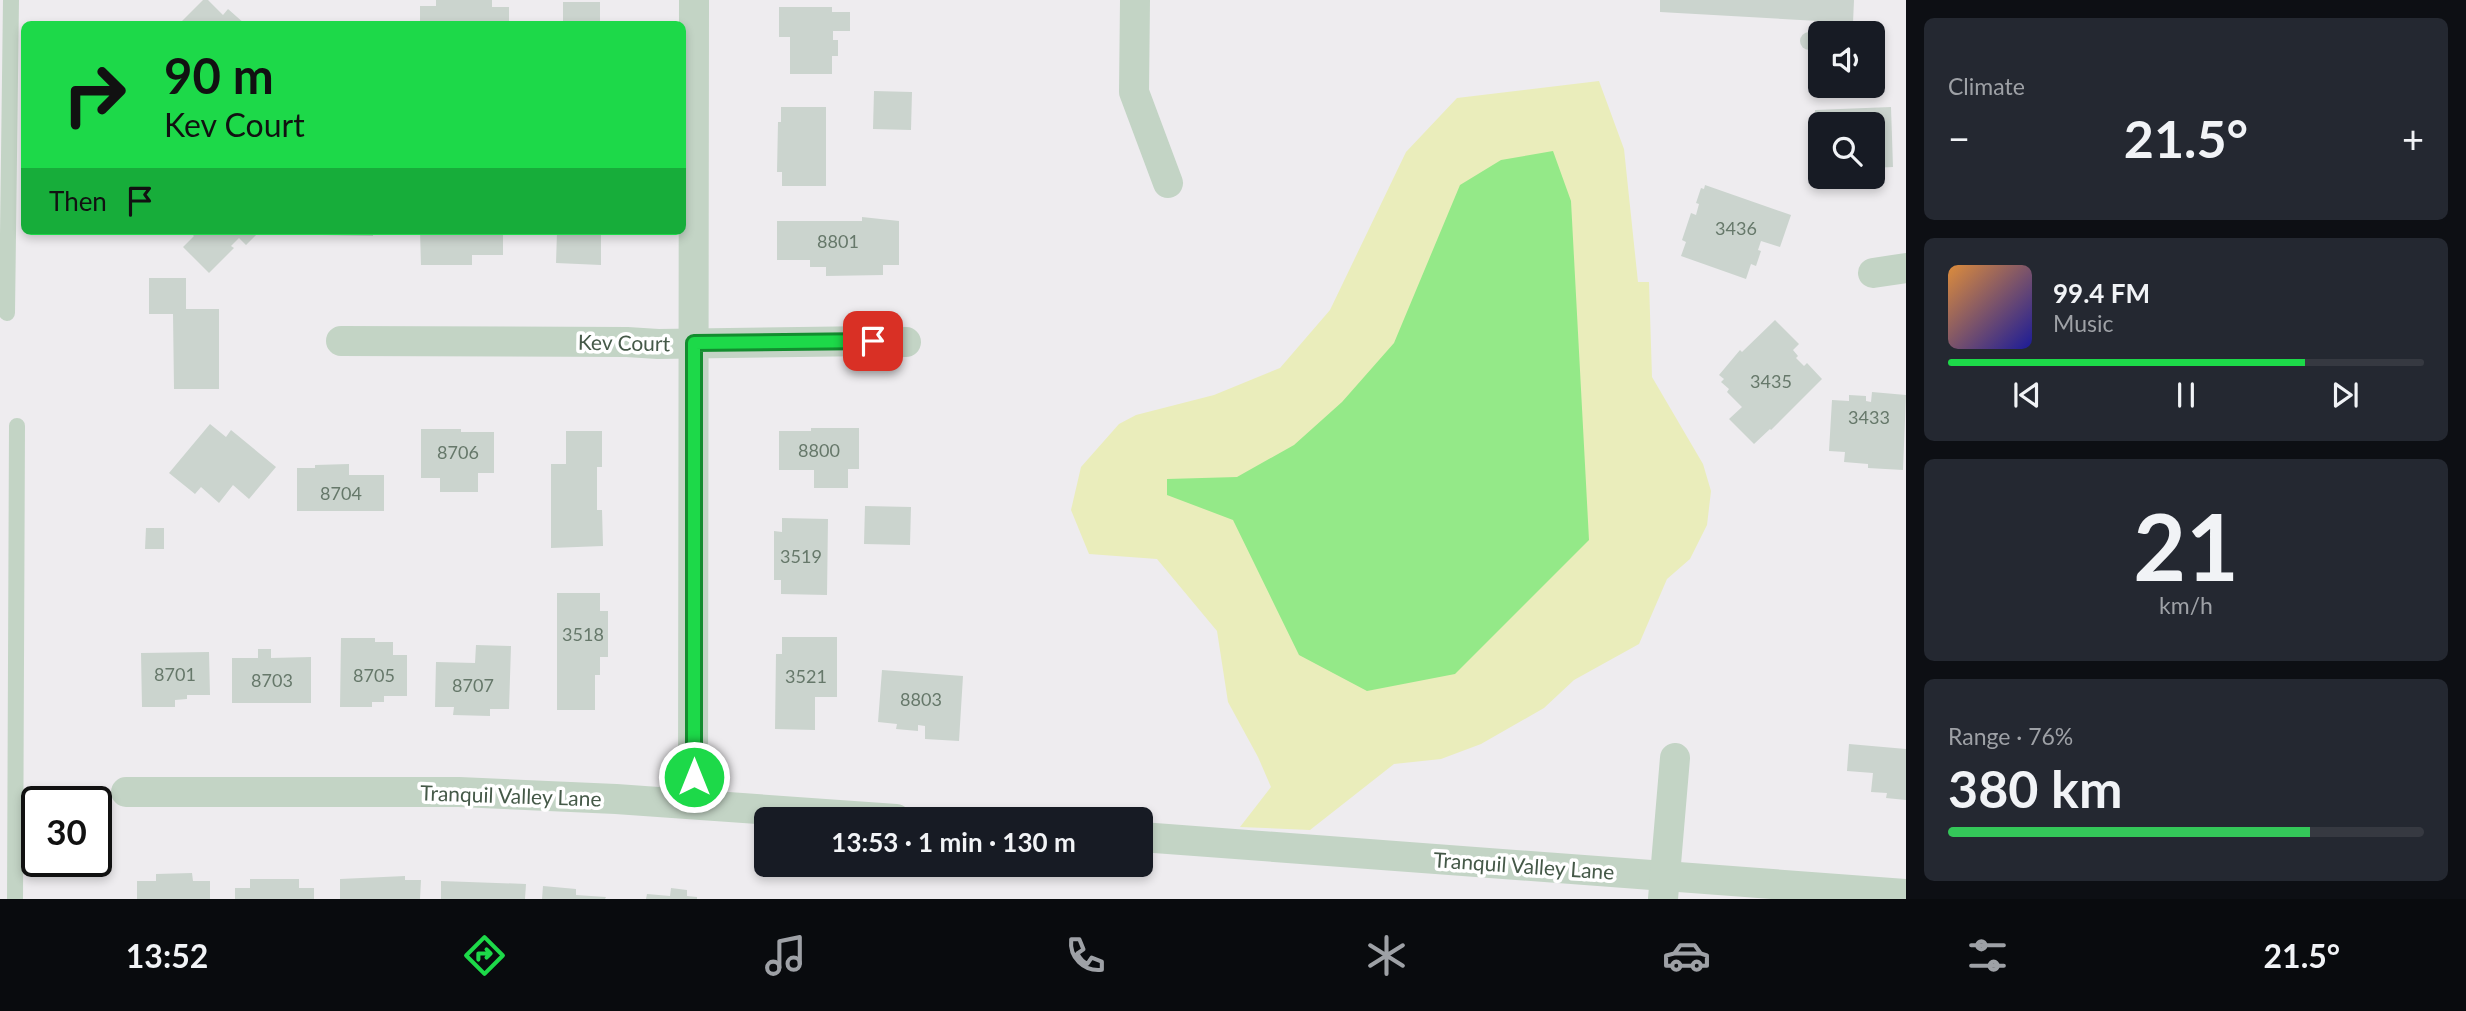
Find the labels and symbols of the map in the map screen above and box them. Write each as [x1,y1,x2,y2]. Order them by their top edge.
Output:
house number: 3436 [1715,217,1757,239]
house number: 8801 [817,230,859,252]
pin [843,311,903,371]
street label: Kev Court [578,329,671,355]
house number: 3435 [1750,370,1792,392]
house number: 3433 [1848,406,1890,428]
house number: 8800 [798,439,840,461]
house number: 8706 [437,441,479,463]
house number: 8704 [320,482,362,504]
house number: 3519 [780,545,822,567]
house number: 3518 [562,623,604,645]
house number: 8701 [154,663,196,685]
house number: 8705 [353,664,395,686]
house number: 3521 [785,665,827,687]
house number: 8703 [251,669,293,691]
house number: 8707 [452,674,494,696]
house number: 8803 [900,688,942,710]
position arrow [657,740,731,814]
street label: Tranquil Valley Lane [420,779,602,811]
speed limit sign: 30 [21,786,112,877]
street label: Tranquil Valley Lane [1433,846,1615,884]

